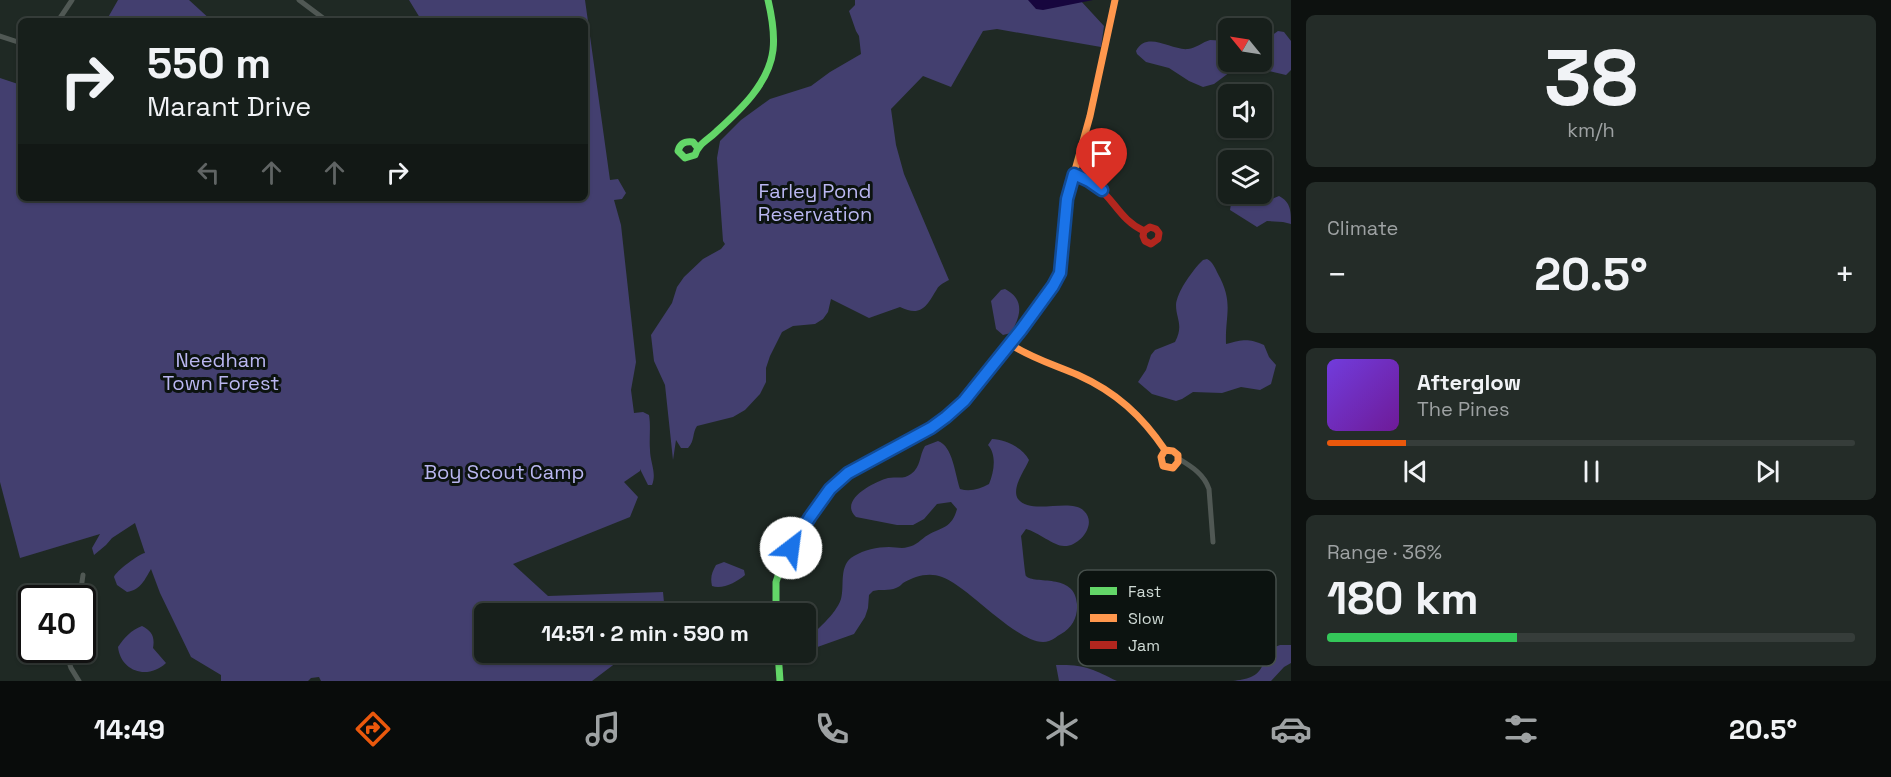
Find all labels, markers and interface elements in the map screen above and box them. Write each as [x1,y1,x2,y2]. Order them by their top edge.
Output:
north arrow [1218,18,1272,72]
map controls [1218,18,1272,204]
text: 38 [1544,28,1638,128]
text: 550 m [147,37,271,90]
icon: right [48,42,126,120]
button: sound [1218,84,1272,138]
text: Marant Drive [147,89,311,124]
text: km/h [1567,117,1615,143]
pin [1076,128,1127,190]
icon: arrive [1085,137,1118,170]
button: layers [1218,150,1272,204]
icon: left [192,156,225,189]
icon: ahead [255,156,288,189]
icon: ahead [318,156,351,189]
icon: right [381,156,414,189]
park label: Farley Pond Reservation [758,178,872,227]
text: Climate [1327,215,1398,241]
text: 20.5° [1534,246,1648,303]
text: − [1327,254,1347,296]
text: + [1835,254,1855,296]
park label: Needham Town Forest [163,347,279,396]
text: Afterglow [1417,368,1521,396]
text: The Pines [1417,396,1510,422]
icon: previous [1399,455,1432,488]
icon: pause [1575,455,1608,488]
icon: next [1751,455,1784,488]
park label: Boy Scout Camp [424,459,584,485]
position arrow [759,516,823,580]
text: Range · 36% [1327,539,1442,565]
legend [1078,570,1276,666]
text: 180 km [1327,570,1479,627]
text: Fast [1128,581,1161,602]
speed limit sign: 40 [18,585,96,663]
text: Slow [1128,608,1164,629]
text: 14:51 · 2 min · 590 m [541,619,749,647]
text: Jam [1128,635,1160,656]
icon: directions [352,708,394,750]
icon: music [582,708,624,750]
icon: phone [811,708,853,750]
icon: climate [1041,708,1083,750]
icon: car [1270,708,1312,750]
icon: filters [1500,708,1542,750]
text: 14:49 [94,712,165,747]
text: 20.5° [1729,712,1797,747]

